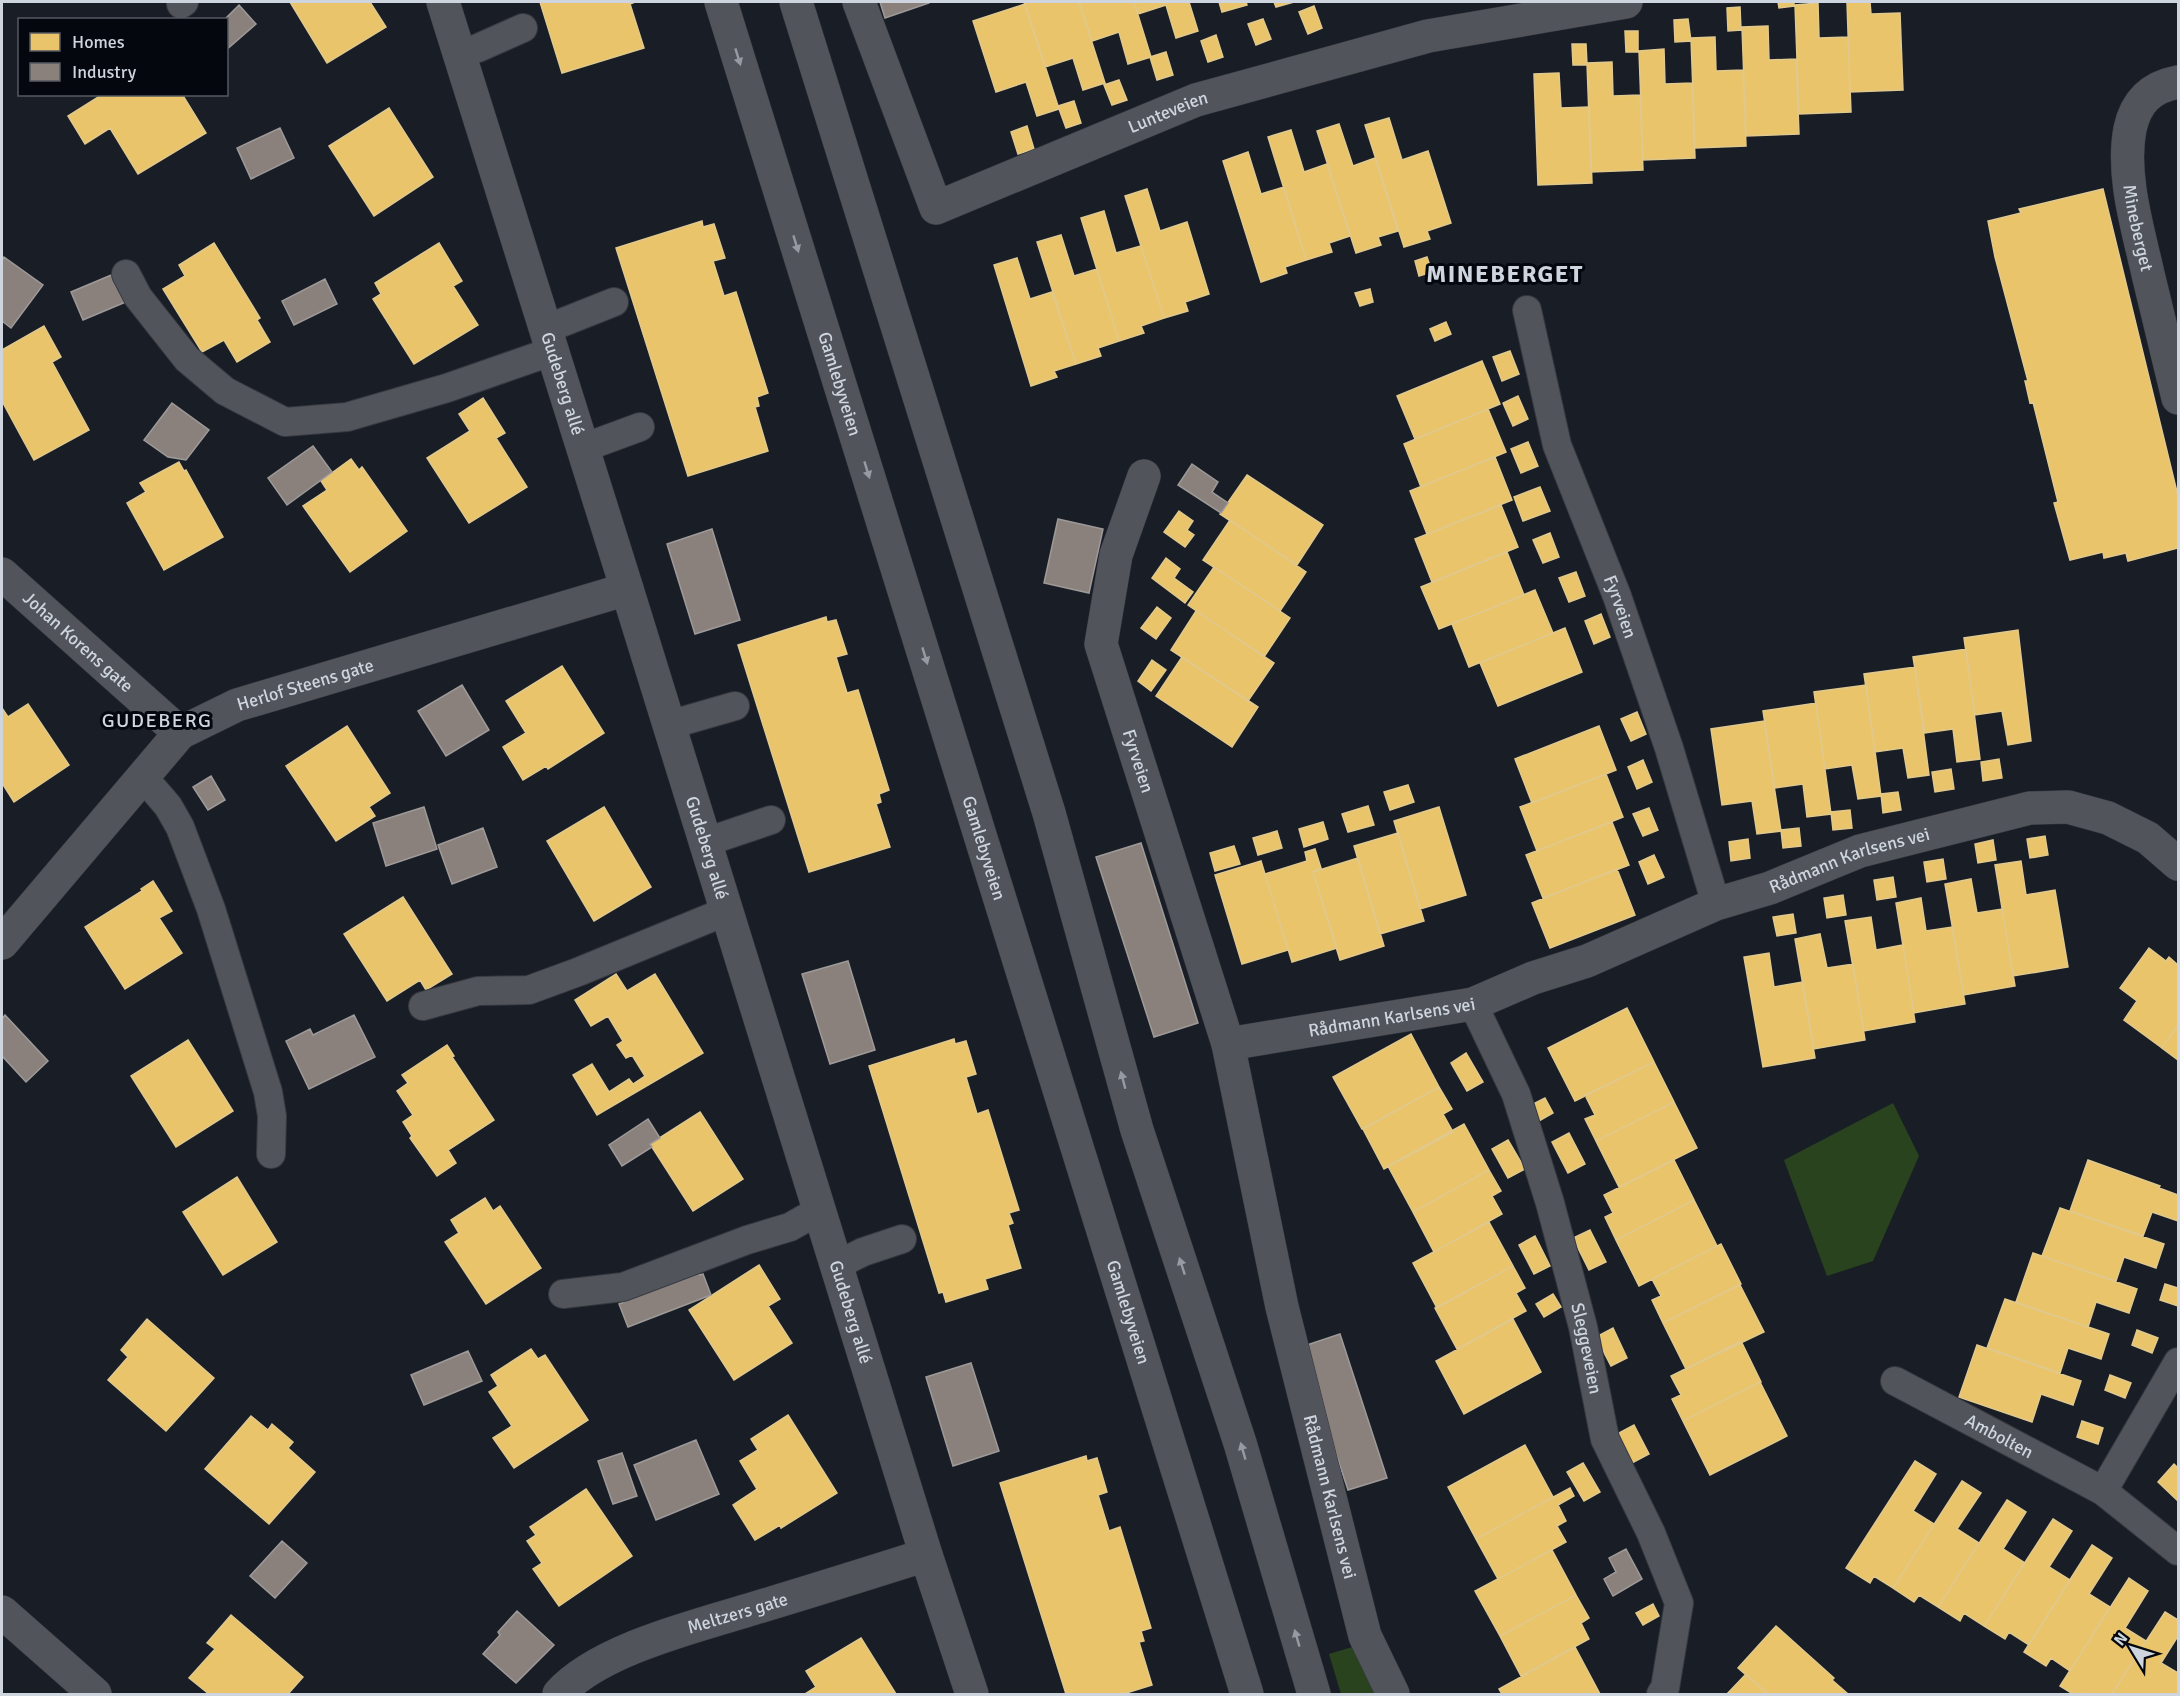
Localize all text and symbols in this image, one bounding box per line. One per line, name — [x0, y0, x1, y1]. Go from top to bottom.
legend — [18, 18, 228, 96]
text: Homes — [72, 31, 125, 53]
one-way arrow — [734, 48, 744, 66]
text: Industry — [72, 61, 137, 83]
street label: Lunteveien — [1125, 86, 1210, 138]
street label: Mineberget — [2118, 183, 2158, 274]
one-way arrow — [792, 235, 801, 253]
district label: MINEBERGET — [1426, 259, 1584, 289]
street label: Gudeberg allé — [536, 329, 589, 438]
street label: Gamlebyveien — [813, 329, 866, 439]
one-way arrow — [863, 461, 872, 479]
street label: Fyrveien — [1599, 572, 1642, 641]
street label: Johan Korens gate — [18, 587, 138, 697]
one-way arrow — [921, 647, 930, 665]
street label: Herlof Steens gate — [234, 654, 376, 715]
district label: GUDEBERG — [102, 708, 212, 733]
street label: Fyrveien — [1118, 727, 1159, 796]
street label: Gudeberg allé — [681, 793, 733, 902]
street label: Gamlebyveien — [958, 793, 1011, 903]
street label: Rådmann Karlsens vei — [1766, 823, 1932, 898]
street label: Rådmann Karlsens vei — [1307, 993, 1477, 1042]
one-way arrow — [1118, 1071, 1128, 1089]
street label: Gamlebyveien — [1102, 1257, 1155, 1367]
one-way arrow — [1177, 1257, 1186, 1275]
street label: Gudeberg allé — [824, 1258, 877, 1366]
street label: Sleggeveien — [1566, 1300, 1607, 1396]
street label: Ambolten — [1961, 1409, 2037, 1463]
street label: Rådmann Karlsens vei — [1299, 1412, 1361, 1581]
one-way arrow — [1238, 1442, 1247, 1460]
street label: Meltzers gate — [684, 1588, 790, 1639]
north arrow — [2102, 1618, 2162, 1678]
one-way arrow — [1292, 1629, 1301, 1647]
text: N — [2110, 1629, 2132, 1650]

